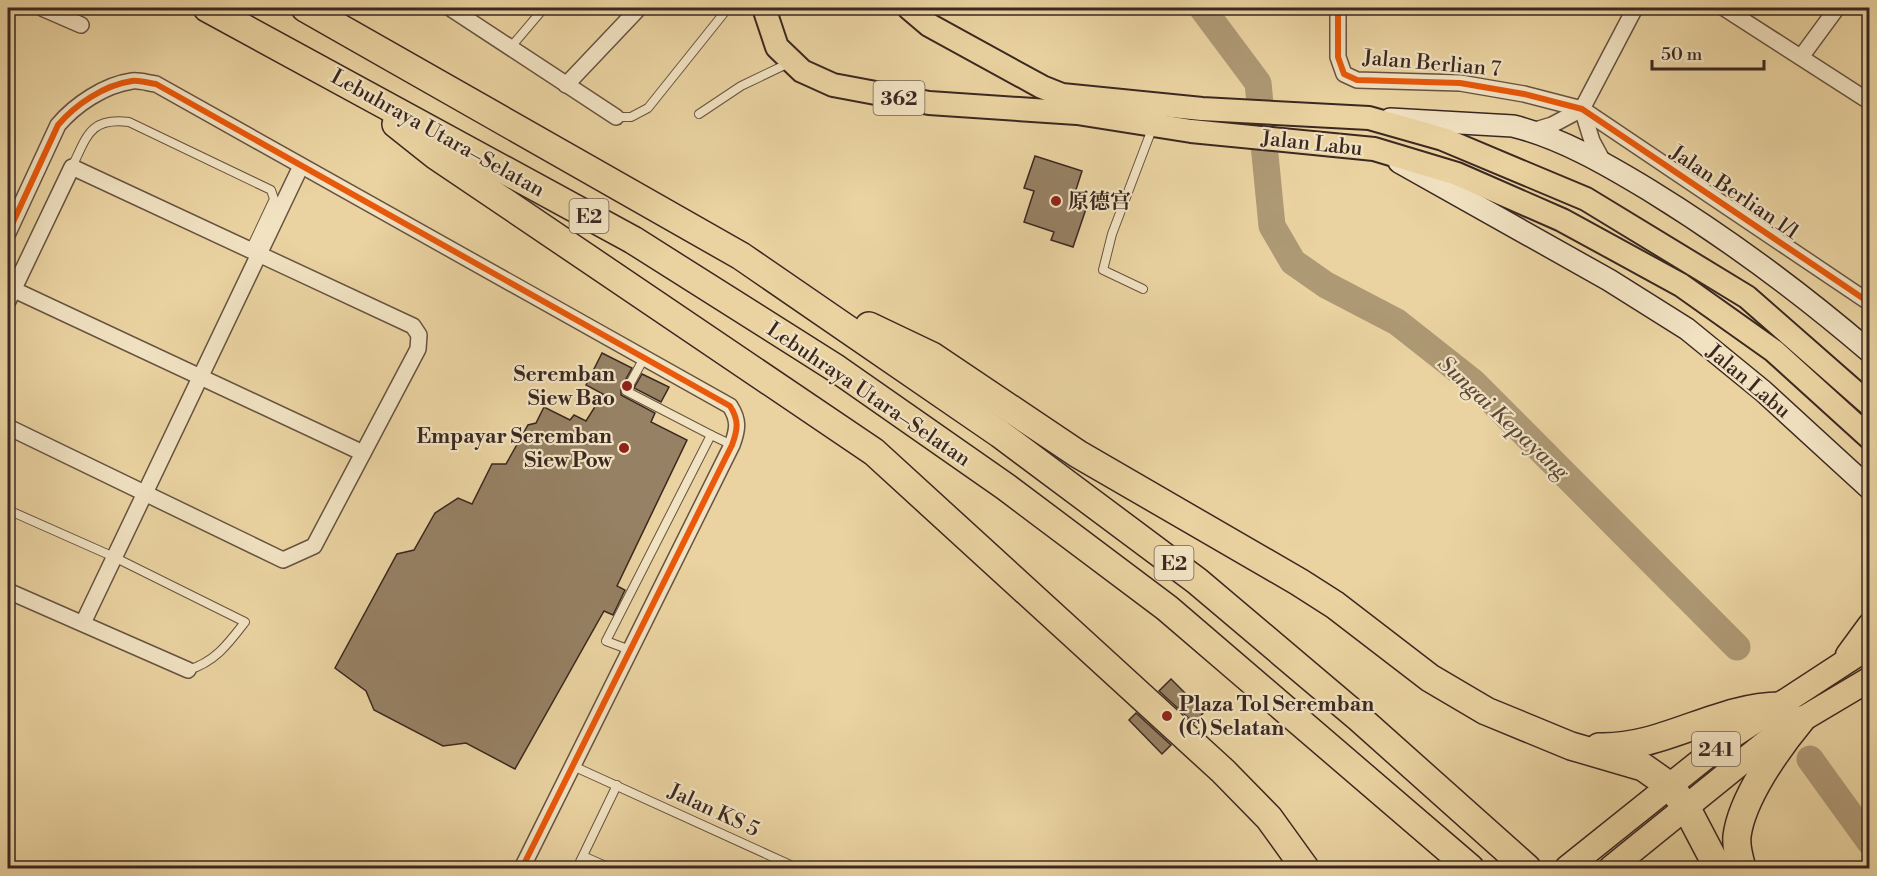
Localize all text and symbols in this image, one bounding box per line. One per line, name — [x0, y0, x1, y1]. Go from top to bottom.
scale bar — [1652, 33, 1764, 71]
text: 50 m — [1661, 43, 1703, 66]
street label: Jalan Berlian 7 — [1361, 45, 1502, 83]
street label: Lebuhraya Utara–Selatan — [326, 64, 549, 204]
road number: 362 — [874, 81, 924, 115]
street label: Jalan Labu — [1259, 126, 1364, 162]
street label: Jalan Berlian 1/1 — [1664, 140, 1804, 246]
place label: 原德宫 — [1068, 189, 1131, 215]
marker: 原德宫 — [1049, 194, 1063, 208]
road number: E2 — [570, 199, 608, 233]
street label: Lebuhraya Utara–Selatan — [762, 317, 976, 473]
street label: Jalan Labu — [1700, 338, 1796, 424]
water label: Sungai Kepayang — [1432, 350, 1575, 487]
place label: Seremban Siew Bao — [513, 362, 615, 412]
marker: Seremban Siew Bao — [620, 379, 634, 393]
place label: Empayar Seremban Siew Pow — [416, 424, 612, 474]
marker: Empayar Seremban Siew Pow — [617, 441, 631, 455]
road number: E2 — [1154, 546, 1194, 580]
place label: Plaza Tol Seremban (C) Selatan — [1179, 692, 1374, 742]
marker: Plaza Tol Seremban (C) Selatan — [1160, 709, 1174, 723]
road number: 241 — [1692, 732, 1740, 766]
street label: Jalan KS 5 — [663, 778, 763, 843]

